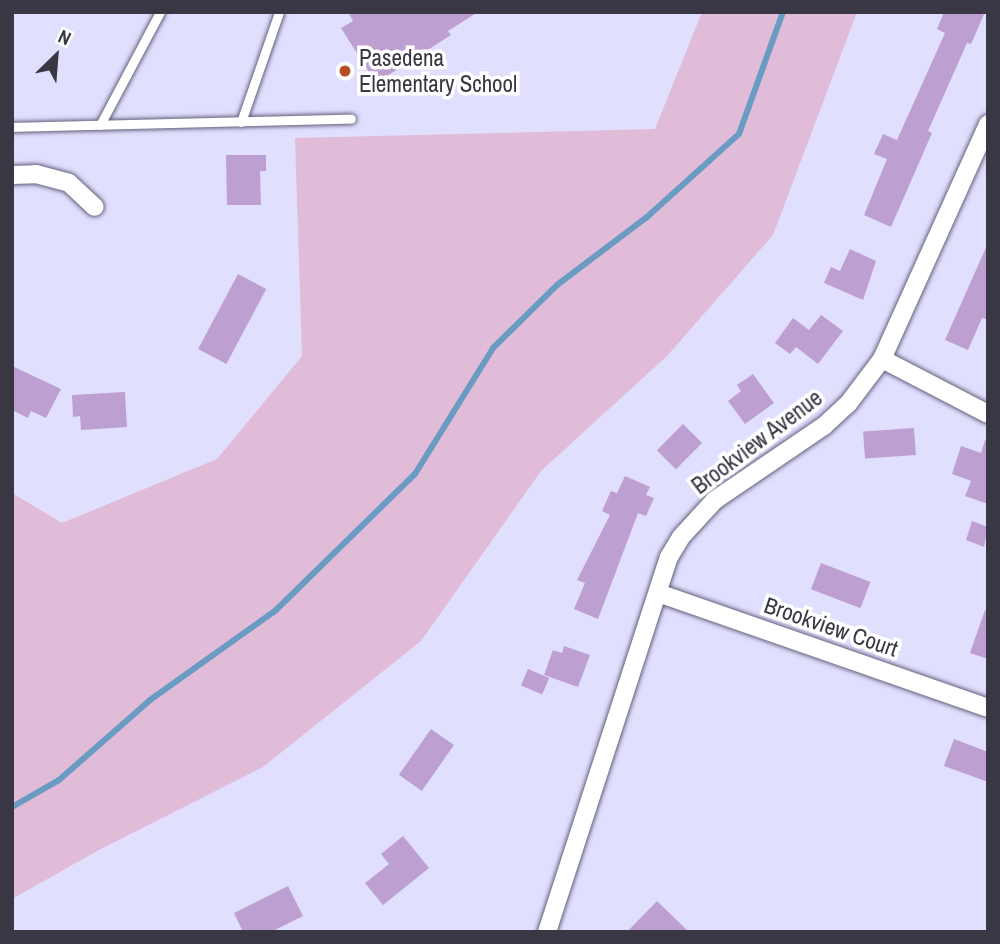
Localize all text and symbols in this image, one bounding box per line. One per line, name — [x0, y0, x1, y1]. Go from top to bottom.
north arrow — [21, 21, 91, 91]
text: N — [54, 23, 75, 51]
place label: Pasedena Elementary School — [359, 44, 517, 98]
marker: Pasedena Elementary School — [337, 63, 353, 79]
street label: Brookview Avenue — [686, 384, 828, 500]
street label: Brookview Court — [761, 591, 901, 663]

